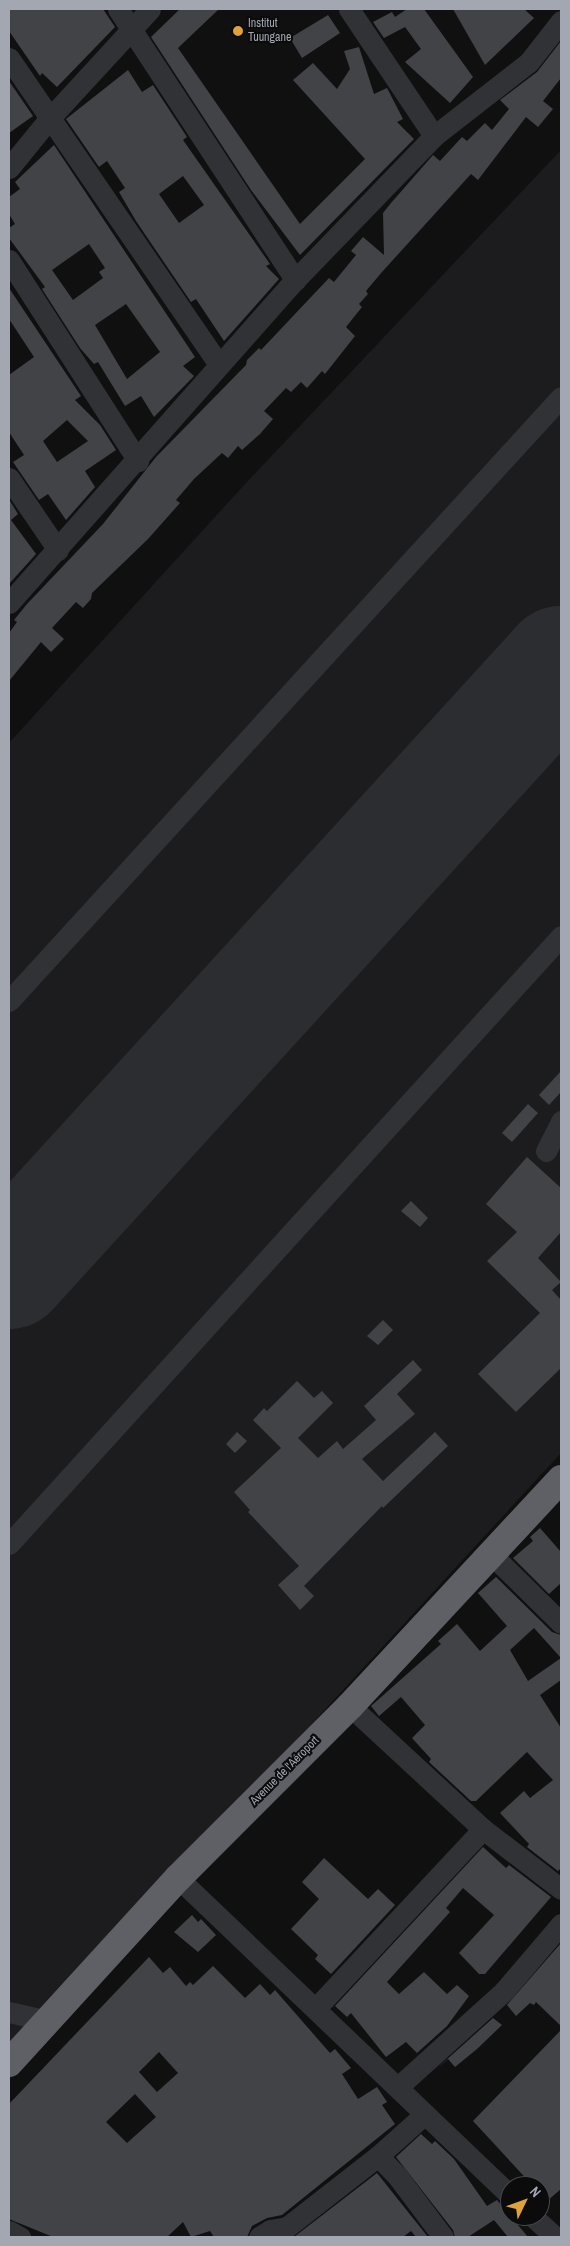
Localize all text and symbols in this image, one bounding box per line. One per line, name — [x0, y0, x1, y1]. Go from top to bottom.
place label: Institut Tuungane — [248, 17, 291, 45]
marker: Institut Tuungane — [232, 25, 244, 37]
street label: Avenue de l'Aéroport — [248, 1734, 322, 1808]
north arrow — [500, 2176, 550, 2226]
text: N — [526, 2183, 545, 2201]

